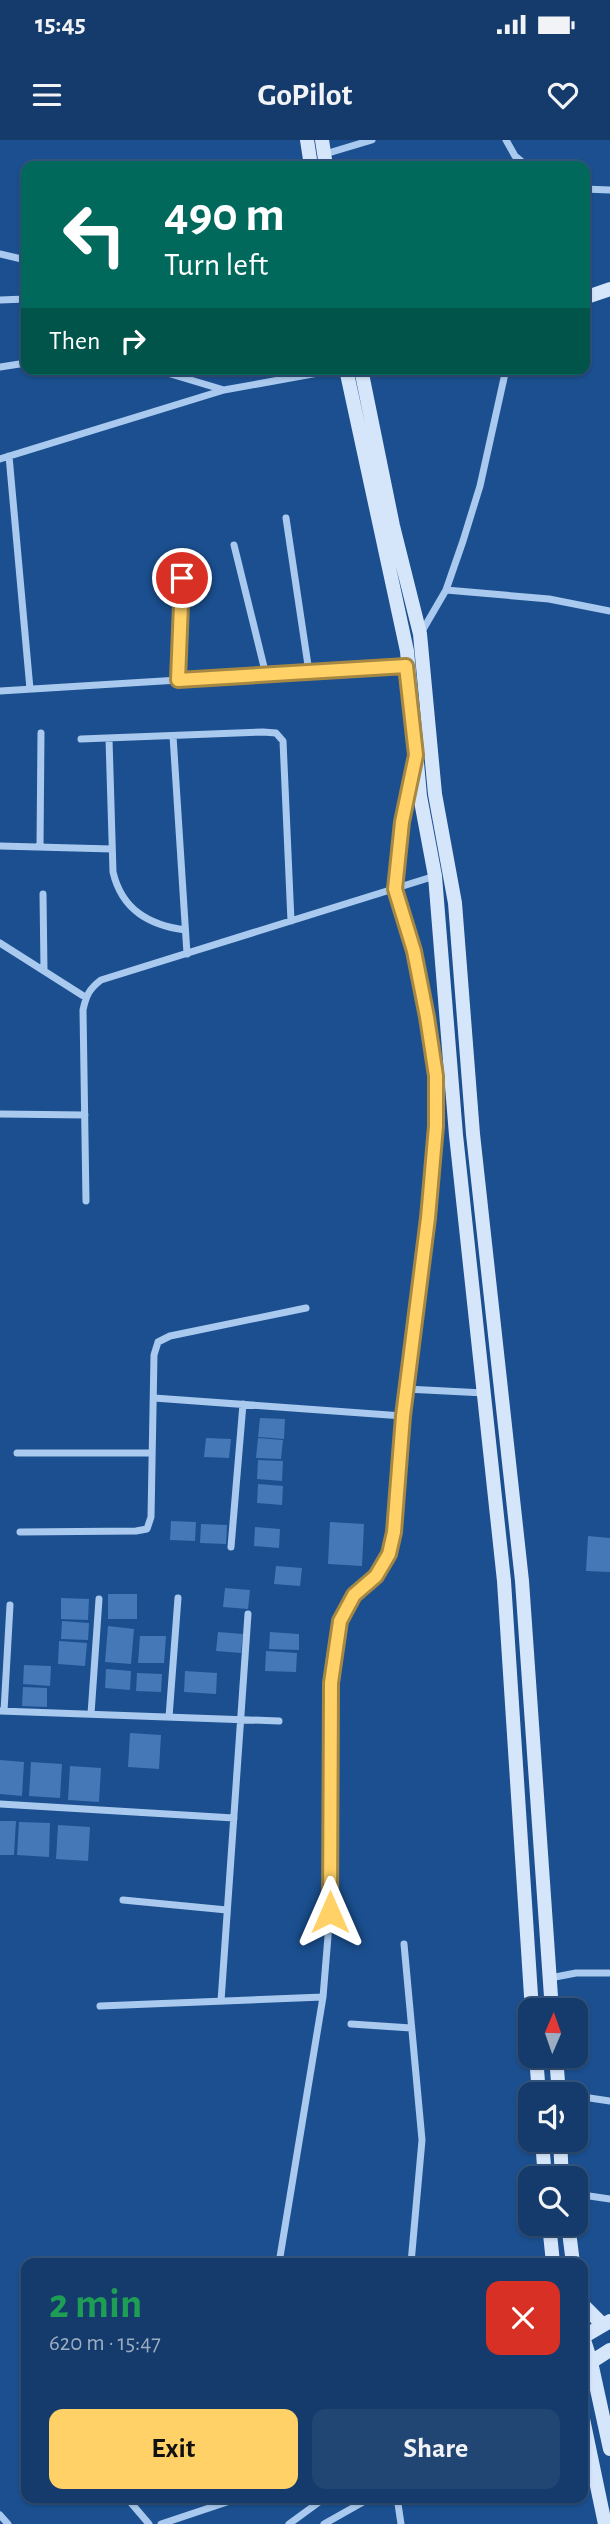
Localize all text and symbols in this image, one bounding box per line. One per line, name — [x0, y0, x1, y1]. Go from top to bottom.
text: 15:45 — [35, 11, 86, 37]
icon: menu — [28, 76, 66, 114]
icon: heart — [544, 76, 582, 114]
text: GoPilot — [258, 79, 352, 111]
icon: left — [49, 189, 140, 280]
text: 490 m — [164, 191, 285, 240]
text: Turn left — [164, 249, 268, 281]
icon: right — [114, 322, 152, 360]
text: Then — [49, 328, 100, 354]
pin — [152, 548, 212, 608]
icon: arrive — [163, 559, 201, 597]
position arrow — [293, 1875, 367, 1949]
north arrow — [518, 1998, 588, 2068]
map controls — [518, 1998, 588, 2236]
button: sound — [518, 2082, 588, 2152]
button: search — [518, 2166, 588, 2236]
button: close — [486, 2281, 560, 2355]
text: 2 min — [49, 2283, 142, 2325]
text: 620 m · 15:47 — [49, 2332, 161, 2355]
button: Exit — [49, 2409, 298, 2489]
button: Share — [312, 2409, 560, 2489]

